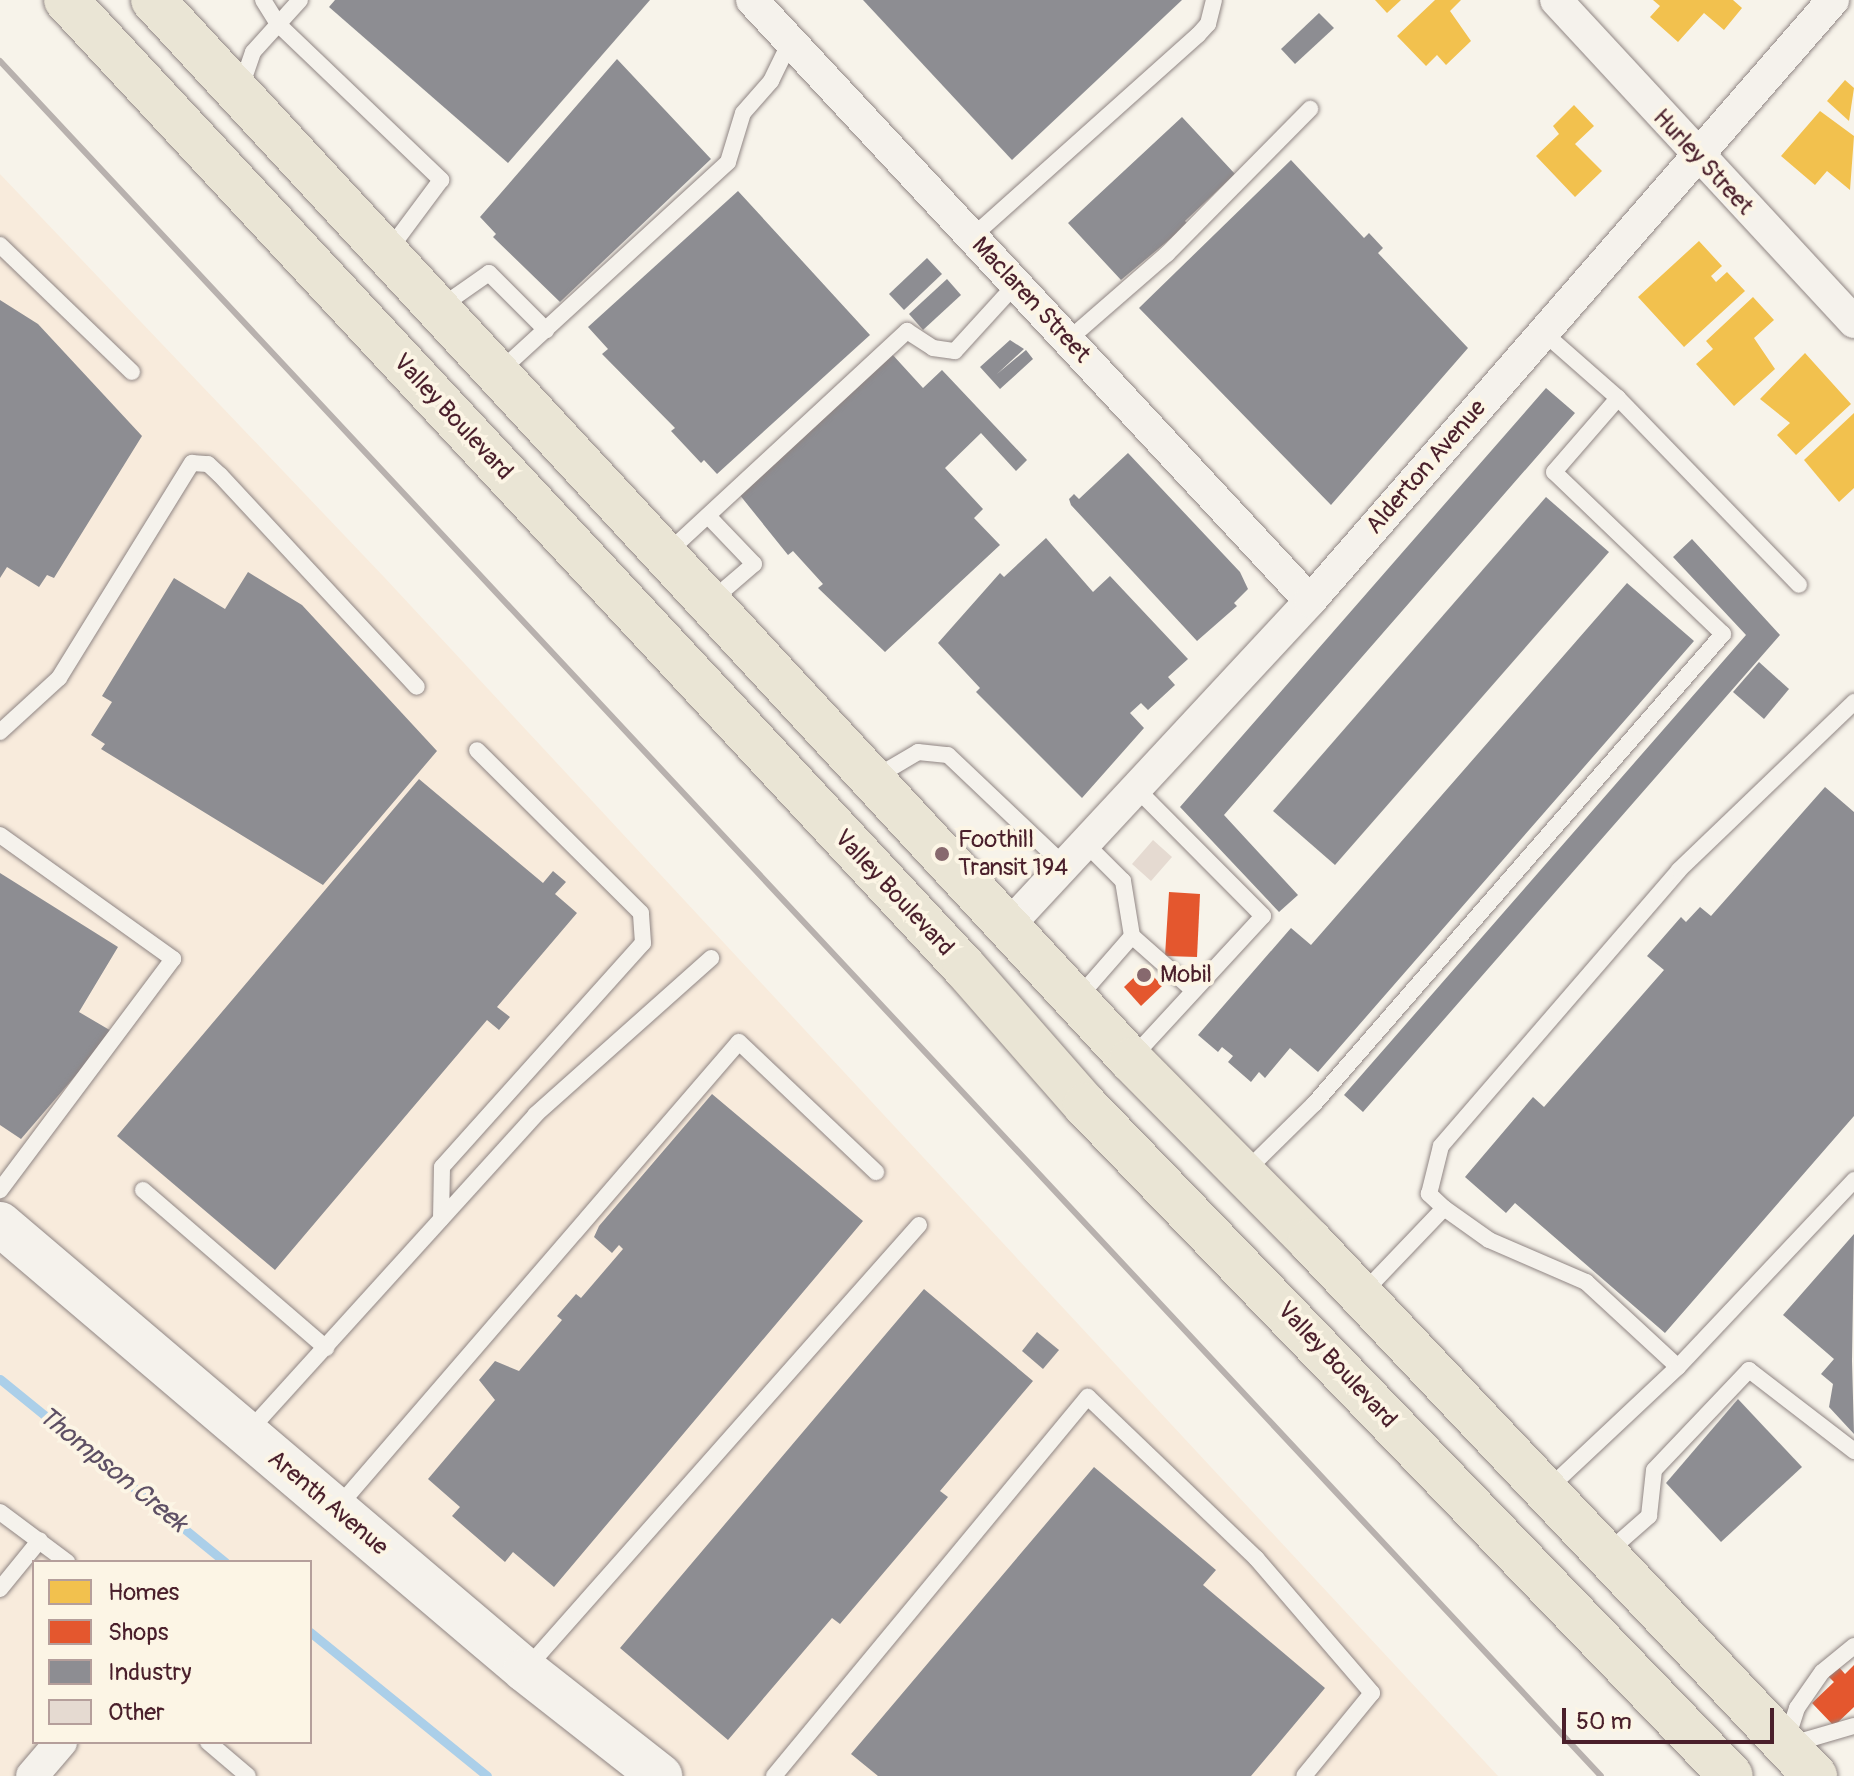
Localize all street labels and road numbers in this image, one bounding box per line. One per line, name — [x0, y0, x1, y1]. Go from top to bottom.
street label: Hurley Street — [1647, 103, 1759, 221]
street label: Maclaren Street — [966, 231, 1096, 369]
street label: Valley Boulevard — [387, 348, 519, 486]
street label: Alderton Avenue — [1360, 394, 1492, 540]
street label: Valley Boulevard — [828, 824, 960, 962]
street label: Valley Boulevard — [1271, 1296, 1403, 1434]
street label: Arenth Avenue — [262, 1444, 394, 1562]

